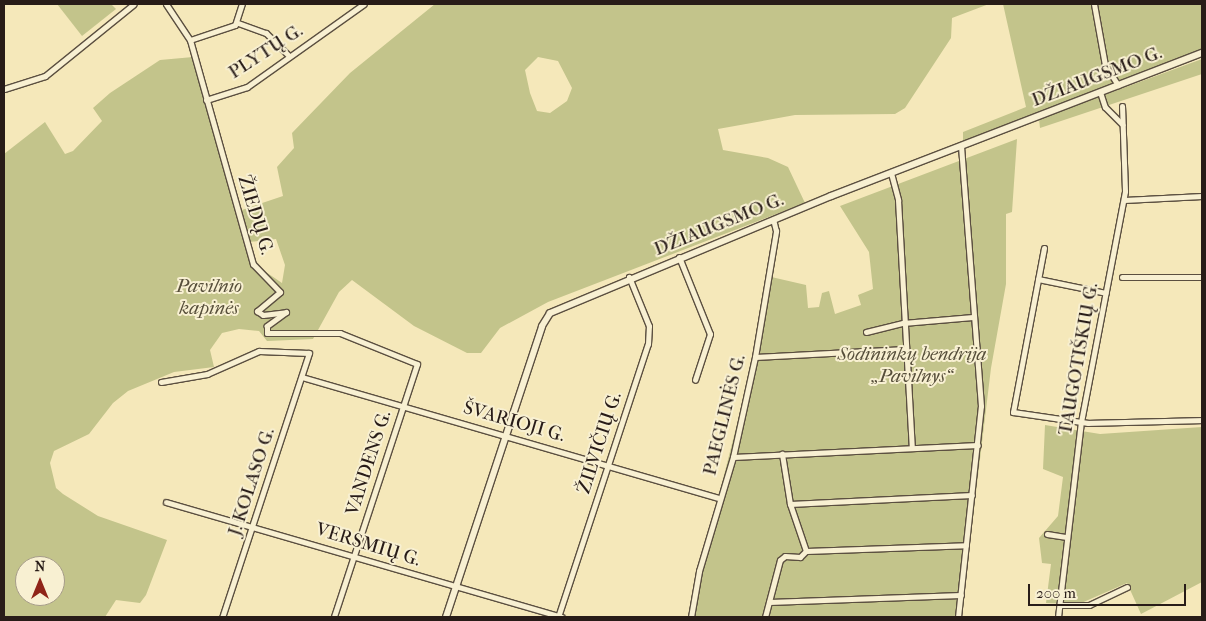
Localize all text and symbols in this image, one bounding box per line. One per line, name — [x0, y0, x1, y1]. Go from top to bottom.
street label: PLYTŲ G. — [225, 20, 307, 84]
street label: DŽIAUGSMO G. — [1029, 42, 1165, 112]
street label: ŽIEDŲ G. — [232, 172, 278, 258]
street label: DŽIAUGSMO G. — [651, 189, 787, 261]
park label: Pavilnio kapinės — [176, 276, 242, 320]
street label: TAUGOTIŠKIŲ G. — [1054, 281, 1104, 437]
park label: Sodininkų bendrija „Pavilnys“ — [838, 344, 986, 388]
street label: PAEGLINĖS G. — [699, 352, 751, 478]
street label: ŽILVIČIŲ G. — [573, 389, 627, 497]
street label: ŠVARIOJI G. — [460, 397, 568, 447]
street label: VANDENS G. — [341, 408, 397, 518]
street label: J. KOLASO G. — [224, 425, 280, 539]
street label: VERSMIŲ G. — [313, 518, 423, 572]
north arrow — [15, 556, 65, 606]
text: N — [35, 558, 45, 575]
scale bar — [1031, 574, 1188, 606]
text: 200 m — [1036, 584, 1076, 602]

